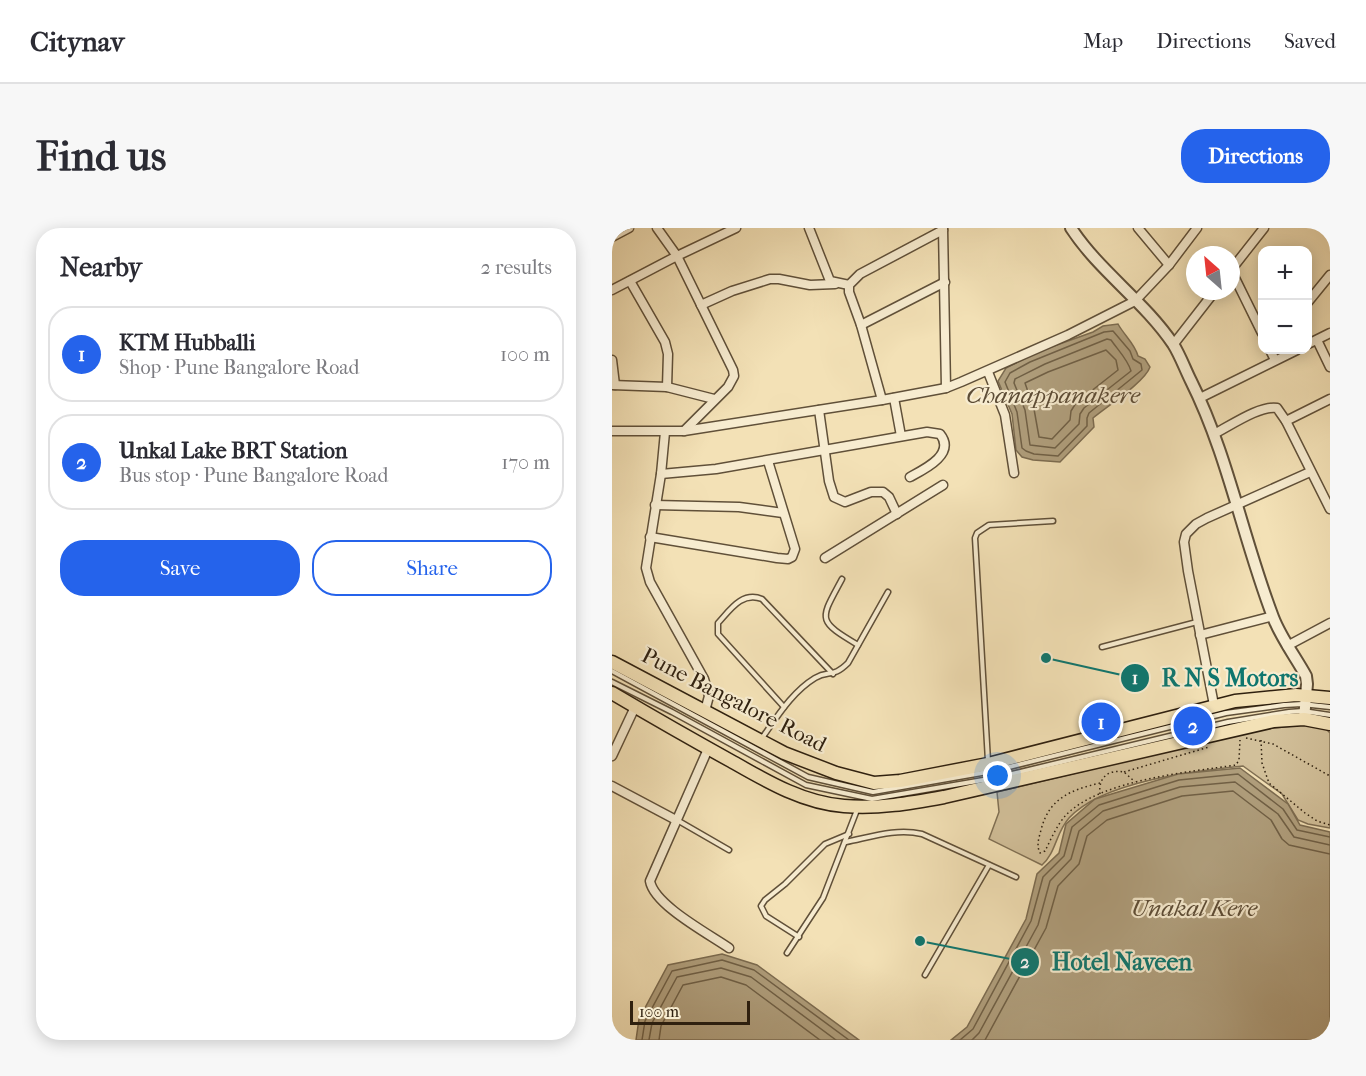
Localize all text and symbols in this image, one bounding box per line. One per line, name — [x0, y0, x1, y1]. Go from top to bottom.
text: Citynav — [30, 25, 124, 58]
text: Map — [1083, 29, 1123, 53]
text: Directions — [1156, 29, 1251, 53]
text: Saved — [1284, 29, 1336, 53]
button: Directions — [1181, 129, 1330, 183]
text: Find us — [36, 132, 166, 181]
north arrow — [1186, 246, 1240, 300]
map controls — [1258, 246, 1312, 354]
button: + — [1258, 246, 1312, 300]
text: Nearby — [60, 252, 142, 283]
text: 2 results — [481, 256, 552, 279]
button: − — [1258, 300, 1312, 354]
text: KTM Hubballi — [119, 330, 255, 356]
text: 1 — [78, 343, 85, 366]
text: 100 m — [500, 343, 550, 366]
text: Shop · Pune Bangalore Road — [119, 356, 359, 379]
water label: Chanappanakere — [966, 381, 1141, 409]
text: Unkal Lake BRT Station — [119, 438, 348, 464]
text: 2 — [76, 451, 87, 474]
text: 170 m — [501, 451, 550, 474]
text: Bus stop · Pune Bangalore Road — [119, 464, 388, 487]
button: Save — [60, 540, 300, 596]
button: Share — [312, 540, 552, 596]
street label: Pune Bangalore Road — [637, 642, 832, 758]
callout: R N S Motors — [1120, 657, 1311, 699]
text: R N S Motors — [1162, 664, 1299, 692]
text: 1 — [1132, 668, 1138, 689]
pin: 1 — [1082, 700, 1120, 744]
pin: 2 — [1174, 704, 1212, 748]
your location — [983, 761, 1012, 790]
water label: Unakal Kere — [1131, 894, 1259, 922]
callout: Hotel Naveen — [1010, 941, 1205, 983]
text: Hotel Naveen — [1052, 948, 1193, 976]
text: 2 — [1020, 952, 1030, 973]
scale bar — [630, 998, 750, 1026]
text: 100 m — [639, 1002, 679, 1021]

